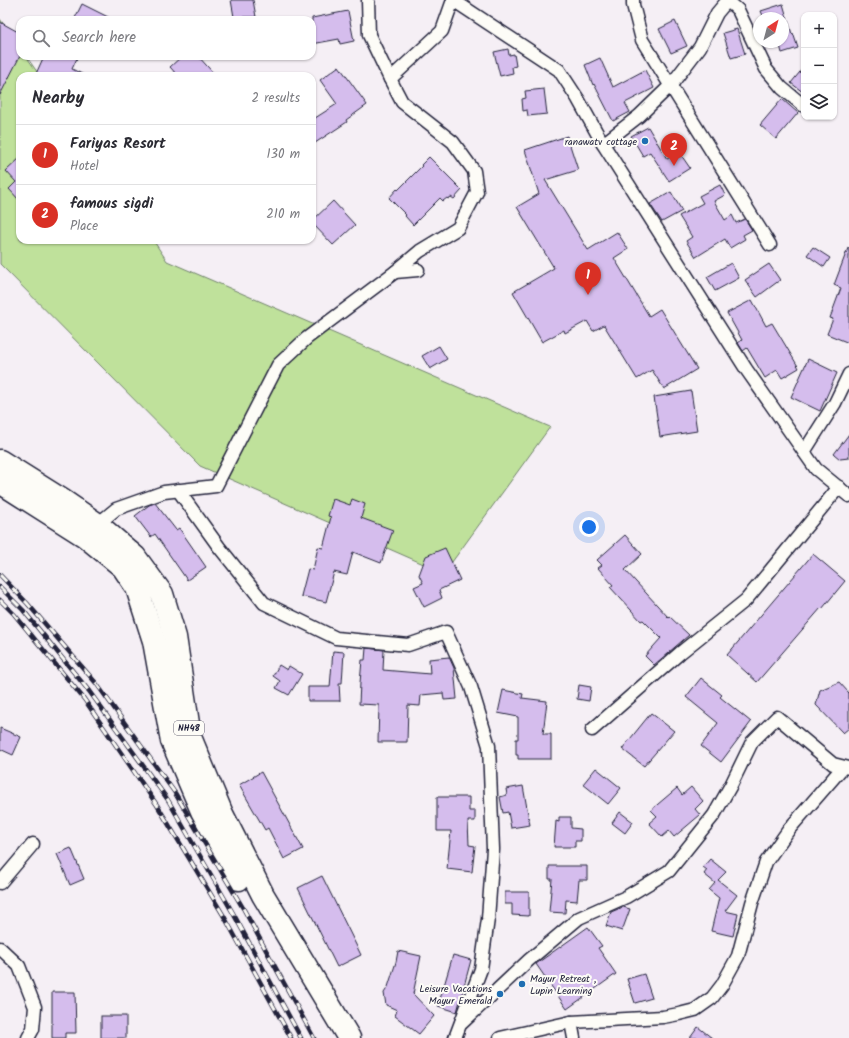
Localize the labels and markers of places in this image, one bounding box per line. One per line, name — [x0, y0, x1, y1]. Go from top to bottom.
pin: 2 — [661, 133, 687, 166]
place label: ranawatv cottage — [565, 134, 637, 150]
marker: ranawatv cottage — [640, 136, 650, 146]
pin: 1 — [575, 262, 601, 295]
place label: Mayur Retreat , Lupin Learning — [530, 971, 596, 999]
marker: Mayur Retreat , Lupin Learning — [517, 979, 527, 989]
place label: Leisure Vacations Mayur Emerald — [419, 981, 493, 1009]
marker: Leisure Vacations Mayur Emerald — [495, 989, 505, 999]

